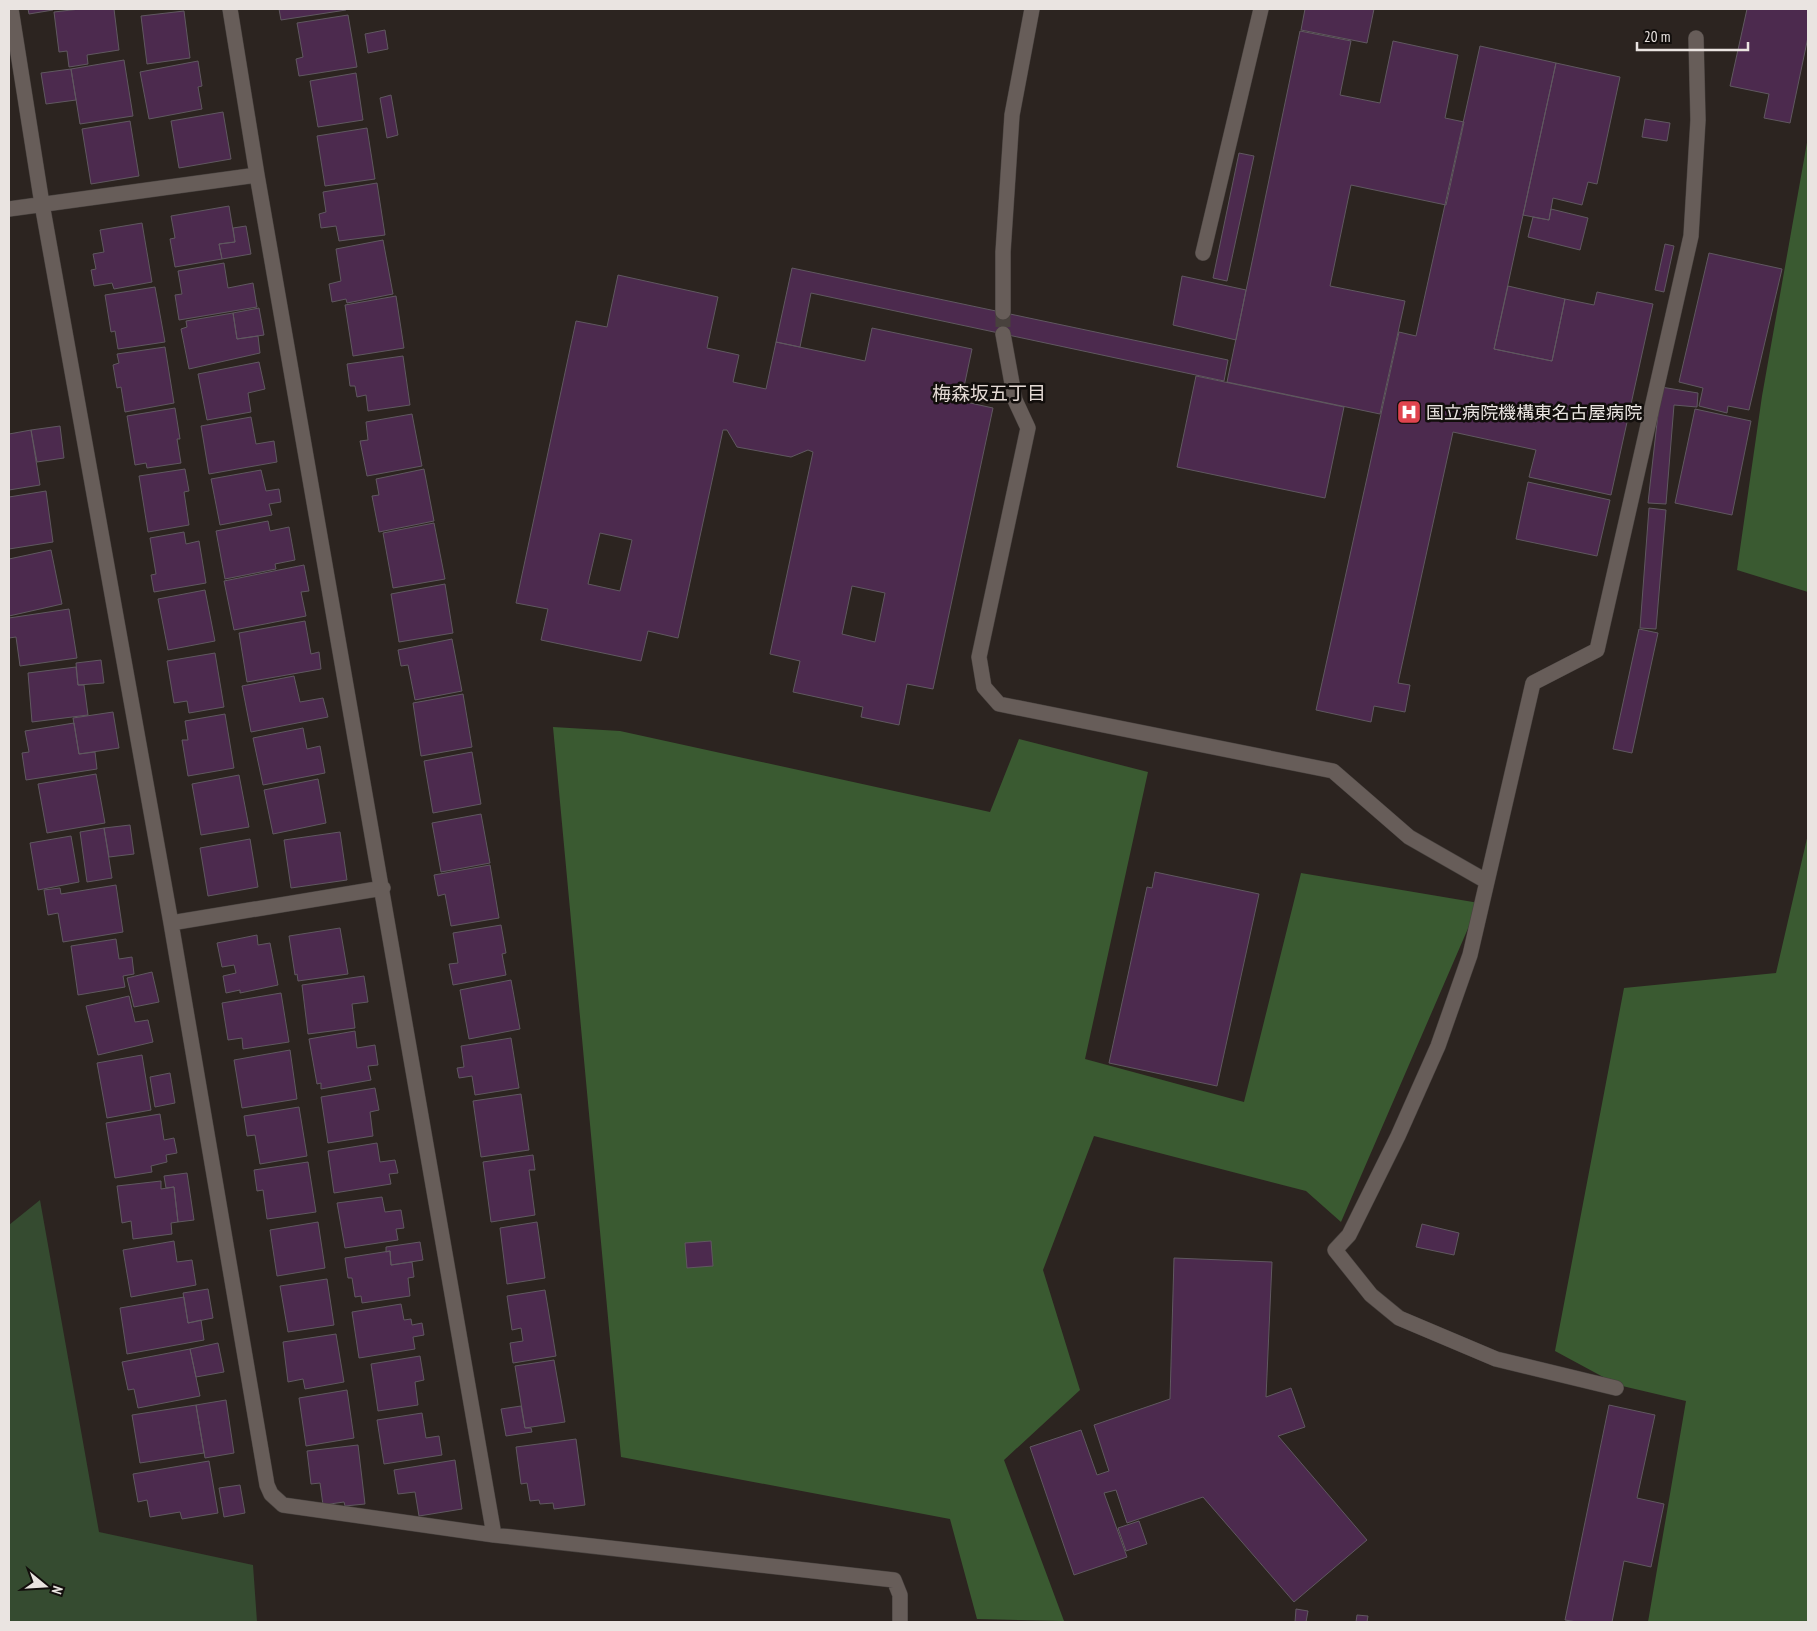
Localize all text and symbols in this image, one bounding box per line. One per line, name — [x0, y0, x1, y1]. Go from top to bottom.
scale bar — [1637, 20, 1748, 52]
text: 20 m — [1644, 27, 1670, 46]
district label: 梅森坂五丁目 — [932, 381, 1046, 405]
hospital icon: 国立病院機構東名古屋病院 — [1396, 399, 1422, 425]
place label: 国立病院機構東名古屋病院 — [1426, 401, 1642, 424]
north arrow — [20, 1561, 70, 1611]
text: N — [48, 1584, 67, 1596]

